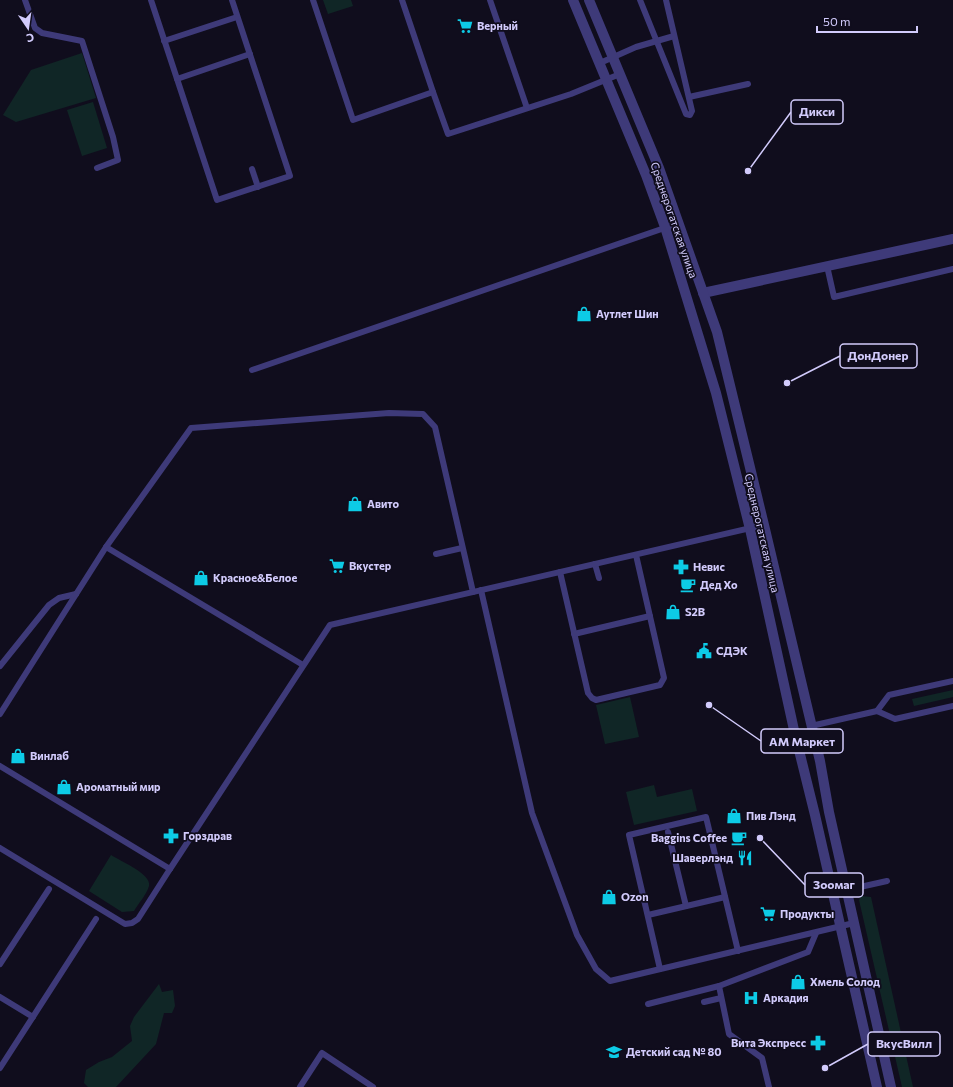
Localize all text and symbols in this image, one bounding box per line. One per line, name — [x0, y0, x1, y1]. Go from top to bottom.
north arrow — [8, 8, 48, 48]
scale bar — [817, 8, 917, 34]
text: 50 m — [823, 14, 851, 28]
supermarket icon: Верный — [456, 17, 474, 35]
place label: Верный — [477, 19, 518, 32]
text: С — [25, 31, 35, 46]
callout: Дикси — [791, 100, 843, 124]
text: Дикси — [799, 104, 835, 118]
street label: Среднерогатская улица — [648, 160, 700, 280]
shop icon: Аутлет Шин — [575, 305, 593, 323]
place label: Аутлет Шин — [596, 307, 659, 320]
callout: ДонДонер — [840, 344, 917, 368]
text: ДонДонер — [848, 348, 908, 362]
street label: Среднерогатская улица — [742, 472, 783, 594]
shop icon: Авито — [346, 495, 364, 513]
place label: Авито — [367, 497, 400, 510]
supermarket icon: Вкустер — [328, 557, 346, 575]
pharmacy icon: Невис — [672, 558, 690, 576]
place label: Вкустер — [349, 559, 392, 572]
place label: Невис — [693, 560, 725, 573]
shop icon: Красное&Белое — [192, 569, 210, 587]
place label: Красное&Белое — [213, 571, 297, 584]
cafe icon: Дед Хо — [679, 576, 697, 594]
place label: Дед Хо — [700, 578, 738, 591]
shop icon: S2B — [664, 603, 682, 621]
place label: S2B — [685, 605, 705, 618]
public building icon: СДЭК — [695, 642, 713, 660]
place label: СДЭК — [716, 644, 748, 657]
callout: АМ Маркет — [761, 729, 843, 753]
text: АМ Маркет — [769, 734, 835, 748]
shop icon: Винлаб — [9, 747, 27, 765]
place label: Винлаб — [30, 749, 69, 762]
shop icon: Ароматный мир — [55, 778, 73, 796]
place label: Ароматный мир — [76, 780, 161, 793]
shop icon: Пив Лэнд — [725, 807, 743, 825]
place label: Пив Лэнд — [746, 809, 796, 822]
pharmacy icon: Горздрав — [162, 827, 180, 845]
place label: Горздрав — [183, 829, 232, 842]
cafe icon: Baggins Coffee — [730, 829, 748, 847]
place label: Baggins Coffee — [651, 831, 727, 844]
restaurant icon: Шаверлэнд — [736, 849, 754, 867]
place label: Шаверлэнд — [672, 851, 733, 864]
callout: Зоомаг — [805, 873, 863, 897]
text: Зоомаг — [813, 877, 856, 891]
shop icon: Ozon — [600, 888, 618, 906]
place label: Ozon — [621, 890, 649, 903]
supermarket icon: Продукты — [759, 905, 777, 923]
place label: Продукты — [780, 907, 834, 920]
shop icon: Хмель Солод — [789, 973, 807, 991]
place label: Хмель Солод — [810, 975, 880, 988]
hospital icon: Аркадия — [742, 989, 760, 1007]
place label: Аркадия — [763, 991, 809, 1004]
callout: ВкусВилл — [868, 1032, 940, 1056]
pharmacy icon: Вита Экспресс — [809, 1034, 827, 1052]
place label: Вита Экспресс — [731, 1036, 806, 1049]
text: ВкусВилл — [876, 1036, 932, 1050]
school or university icon: Детский сад № 80 — [605, 1043, 623, 1061]
place label: Детский сад № 80 — [626, 1045, 722, 1058]

